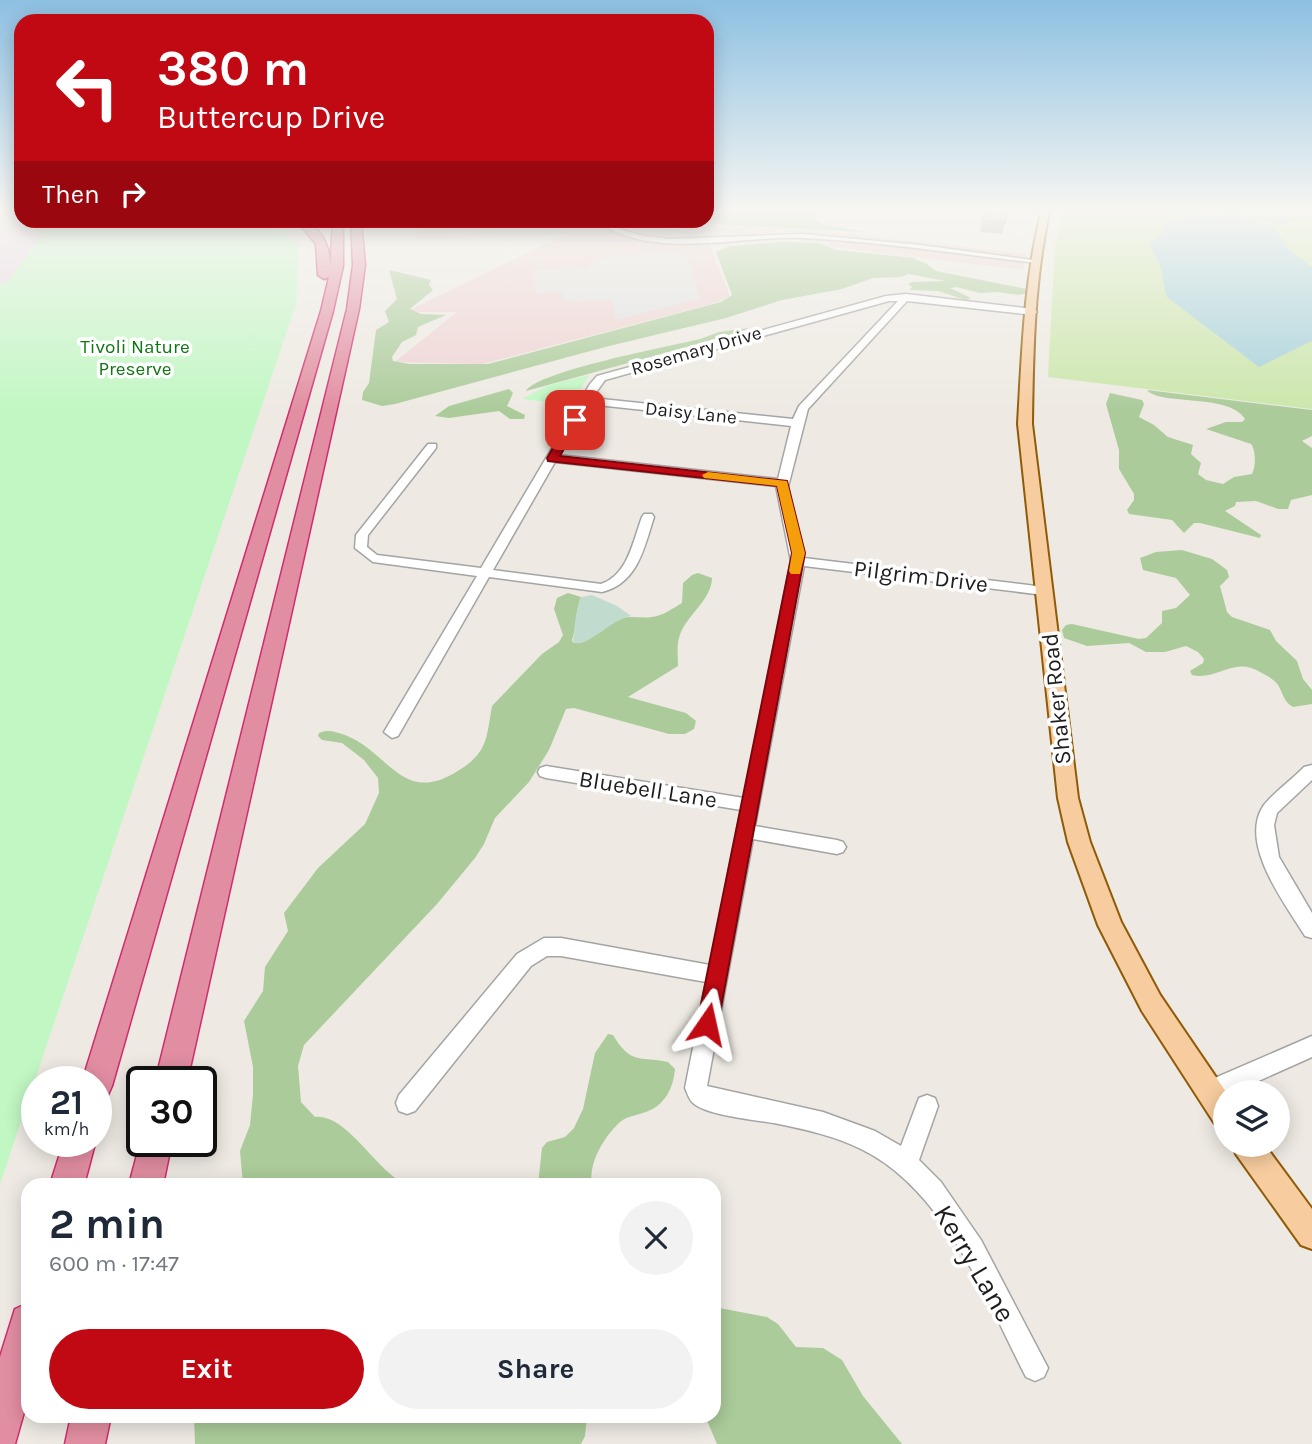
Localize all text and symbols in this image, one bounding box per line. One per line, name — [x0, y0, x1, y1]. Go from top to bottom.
text: 380 m — [157, 40, 309, 97]
icon: left — [42, 42, 133, 133]
text: Buttercup Drive — [157, 99, 385, 136]
icon: right — [114, 175, 152, 213]
text: Then — [42, 179, 100, 210]
street label: Rosemary Drive — [629, 322, 764, 380]
park label: Tivoli Nature Preserve — [80, 336, 190, 380]
pin — [545, 390, 605, 450]
street label: Daisy Lane — [644, 397, 738, 429]
icon: arrive — [556, 401, 594, 439]
street label: Pilgrim Drive — [852, 555, 990, 598]
street label: Shaker Road — [1036, 632, 1077, 766]
street label: Bluebell Lane — [577, 765, 719, 814]
position arrow — [670, 987, 744, 1061]
speed limit sign: 30 — [126, 1066, 217, 1157]
map controls — [1213, 1080, 1290, 1157]
button: layers — [1213, 1080, 1290, 1157]
text: 21 — [50, 1082, 83, 1123]
text: km/h — [44, 1118, 89, 1140]
text: 2 min — [49, 1199, 165, 1249]
street label: Kerry Lane — [927, 1199, 1022, 1328]
button: close — [619, 1201, 693, 1275]
text: 600 m · 17:47 — [49, 1250, 179, 1277]
button: Exit — [49, 1329, 364, 1409]
button: Share — [378, 1329, 693, 1409]

